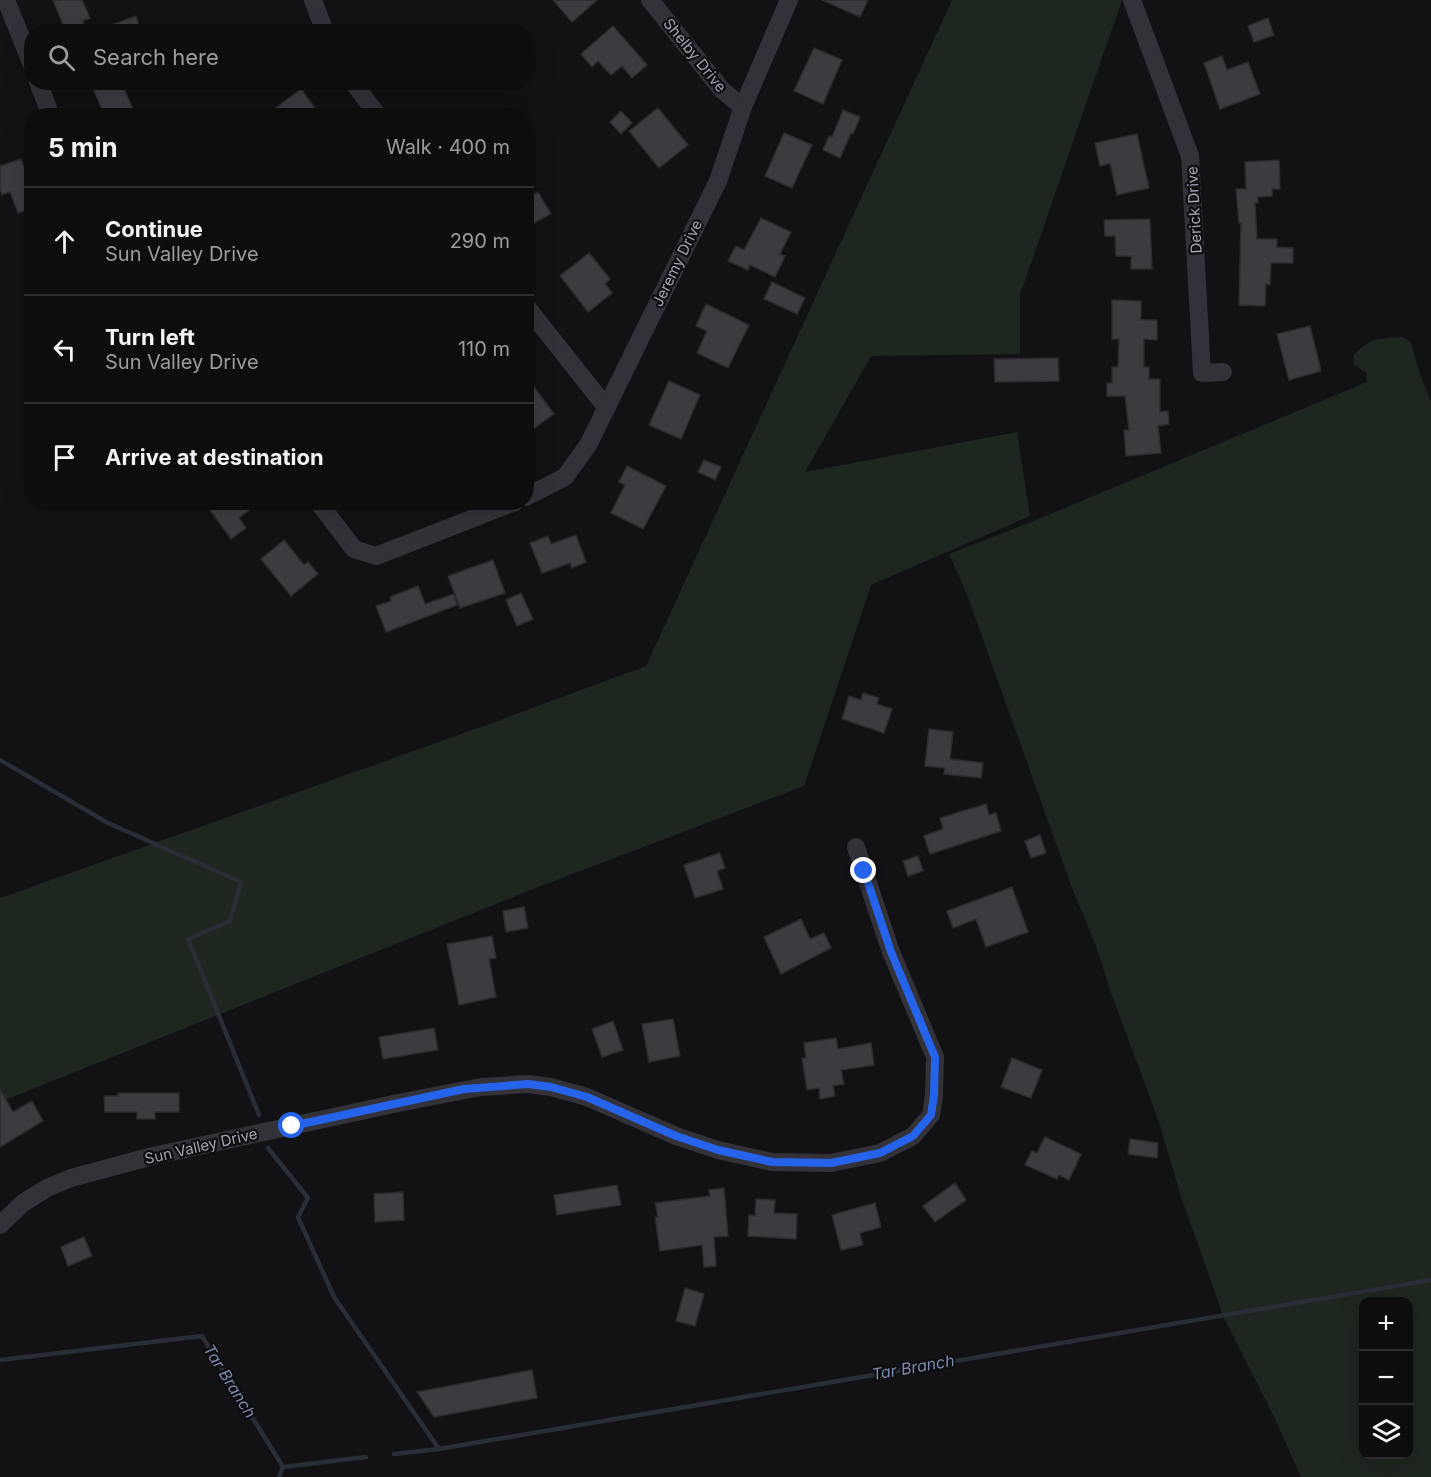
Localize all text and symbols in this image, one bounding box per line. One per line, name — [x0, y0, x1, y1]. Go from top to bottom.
street label: Shelby Drive — [659, 14, 731, 96]
search box — [24, 24, 534, 90]
icon: search — [45, 41, 78, 74]
text: Search here — [93, 44, 219, 70]
text: 5 min — [48, 132, 118, 163]
text: Walk · 400 m — [386, 135, 510, 159]
street label: Derick Drive — [1182, 166, 1206, 254]
text: Continue — [105, 216, 203, 242]
street label: Jeremy Drive — [648, 216, 706, 310]
icon: ahead — [48, 225, 81, 258]
text: 290 m — [450, 229, 510, 253]
text: Sun Valley Drive — [105, 242, 259, 266]
text: Turn left — [105, 324, 195, 350]
icon: left — [48, 333, 81, 366]
text: 110 m — [458, 337, 510, 361]
text: Sun Valley Drive — [105, 350, 259, 374]
icon: arrive — [48, 441, 81, 474]
text: Arrive at destination — [105, 444, 324, 470]
route end — [850, 857, 876, 883]
route start — [278, 1112, 304, 1138]
street label: Sun Valley Drive — [143, 1124, 259, 1168]
map controls — [1359, 1297, 1413, 1459]
button: + — [1359, 1297, 1413, 1351]
water label: Tar Branch — [199, 1340, 261, 1422]
water label: Tar Branch — [870, 1350, 956, 1384]
button: − — [1359, 1351, 1413, 1405]
button: layers — [1359, 1405, 1413, 1459]

